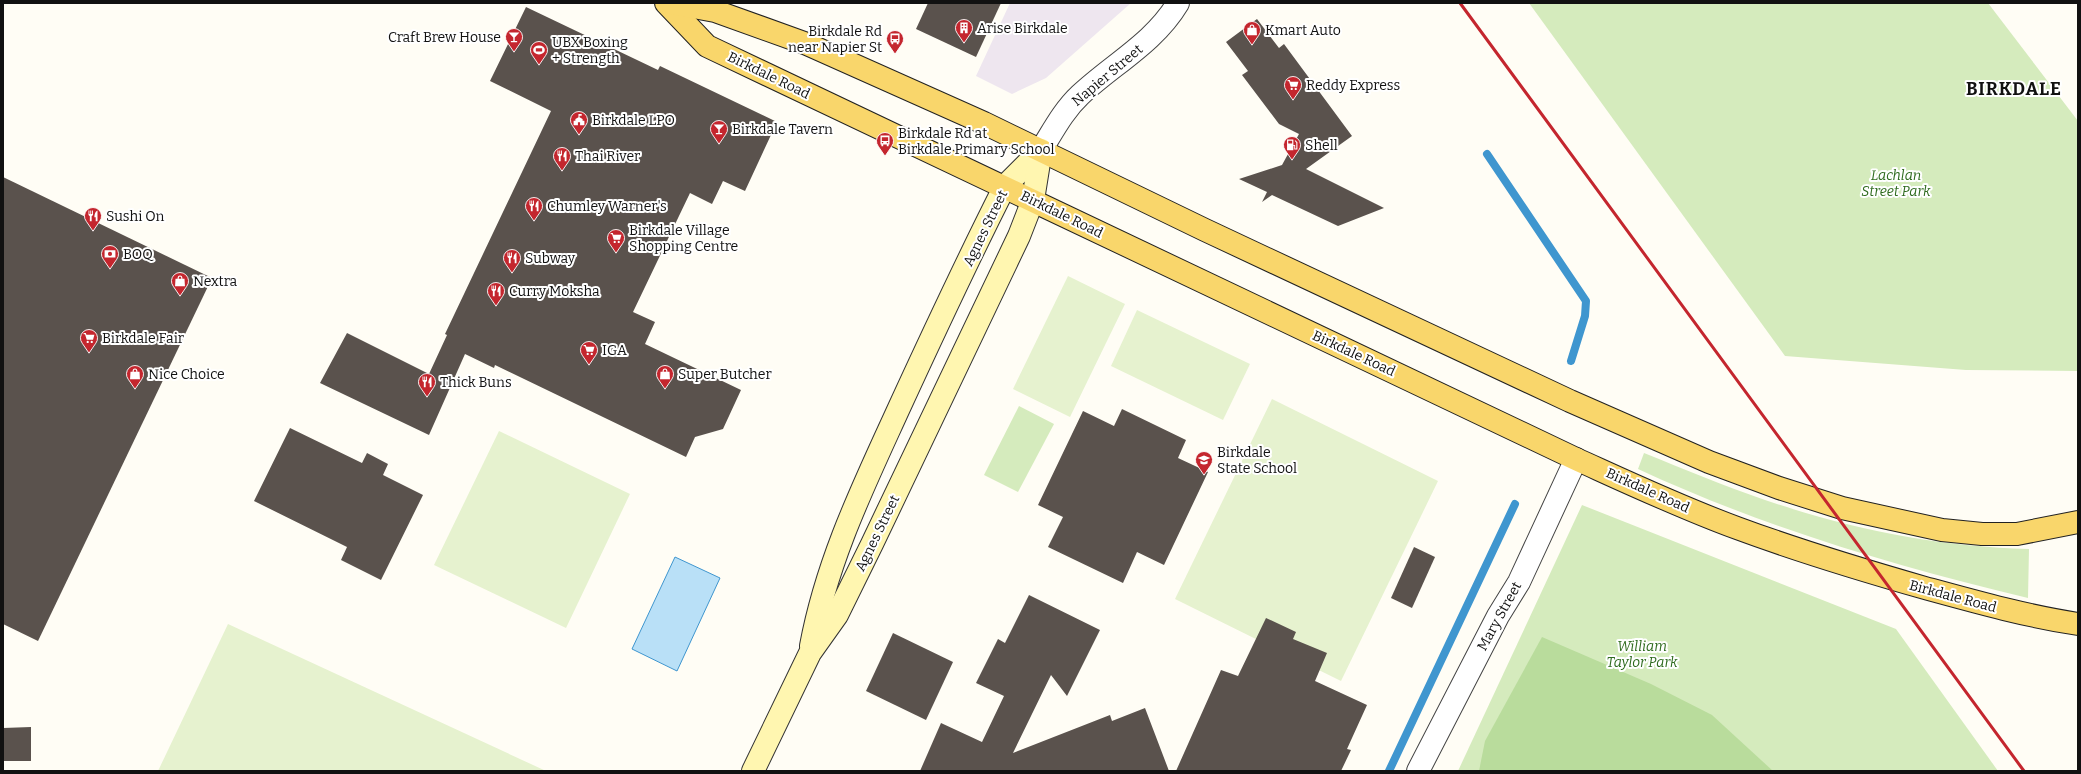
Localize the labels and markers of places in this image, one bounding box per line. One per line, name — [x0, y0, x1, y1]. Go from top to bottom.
building icon: Arise Birkdale — [954, 18, 974, 43]
place label: Arise Birkdale — [977, 20, 1068, 37]
shop icon: Kmart Auto — [1242, 20, 1262, 45]
place label: Kmart Auto — [1265, 22, 1341, 39]
place label: Birkdale Rd near Napier St — [788, 23, 882, 56]
bar icon: Craft Brew House — [504, 27, 524, 52]
place label: Craft Brew House — [388, 29, 501, 46]
bus stop icon: Birkdale Rd near Napier St — [885, 29, 905, 54]
place label: UBX Boxing + Strength — [552, 34, 628, 67]
sports icon: UBX Boxing + Strength — [529, 40, 549, 65]
supermarket icon: Reddy Express — [1283, 75, 1303, 100]
place label: Reddy Express — [1306, 77, 1400, 94]
public building icon: Birkdale LPO — [569, 110, 589, 135]
place label: Birkdale LPO — [592, 112, 675, 129]
bar icon: Birkdale Tavern — [709, 119, 729, 144]
place label: Birkdale Tavern — [732, 121, 833, 138]
place label: Birkdale Rd at Birkdale Primary School — [898, 125, 1055, 158]
bus stop icon: Birkdale Rd at Birkdale Primary School — [875, 131, 895, 156]
fuel station icon: Shell — [1282, 135, 1302, 160]
place label: Shell — [1305, 137, 1338, 154]
restaurant icon: Thai River — [552, 146, 572, 171]
place label: Thai River — [575, 148, 640, 165]
restaurant icon: Chumley Warner's — [524, 196, 544, 221]
place label: Chumley Warner's — [547, 198, 667, 215]
restaurant icon: Sushi On — [83, 206, 103, 231]
place label: Sushi On — [106, 208, 164, 225]
place label: Birkdale Village Shopping Centre — [629, 222, 738, 255]
supermarket icon: Birkdale Village Shopping Centre — [606, 228, 626, 253]
bank icon: BOQ — [100, 244, 120, 269]
place label: BOQ — [123, 246, 154, 263]
restaurant icon: Subway — [502, 248, 522, 273]
place label: Subway — [525, 250, 576, 267]
shop icon: Nextra — [170, 271, 190, 296]
place label: Nextra — [193, 273, 237, 290]
restaurant icon: Curry Moksha — [486, 281, 506, 306]
place label: Curry Moksha — [509, 283, 600, 300]
supermarket icon: Birkdale Fair — [79, 328, 99, 353]
place label: Birkdale Fair — [102, 330, 184, 347]
supermarket icon: IGA — [579, 340, 599, 365]
place label: IGA — [602, 342, 627, 359]
shop icon: Nice Choice — [125, 364, 145, 389]
shop icon: Super Butcher — [655, 364, 675, 389]
place label: Nice Choice — [148, 366, 225, 383]
place label: Super Butcher — [678, 366, 772, 383]
restaurant icon: Thick Buns — [417, 372, 437, 397]
place label: Thick Buns — [440, 374, 512, 391]
place label: Birkdale State School — [1217, 444, 1297, 477]
school or university icon: Birkdale State School — [1194, 450, 1214, 475]

